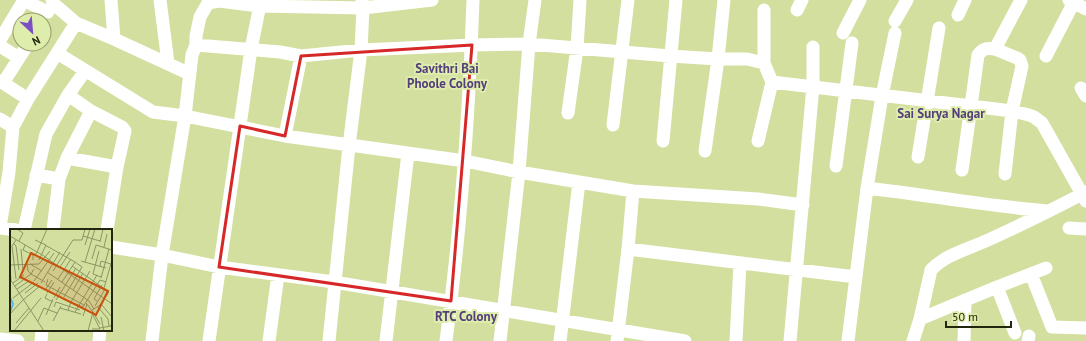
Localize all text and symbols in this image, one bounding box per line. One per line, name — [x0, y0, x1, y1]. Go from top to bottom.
north arrow — [12, 12, 52, 52]
text: N — [30, 33, 43, 49]
district label: Savithri Bai Phoole Colony — [407, 60, 488, 92]
district label: Sai Surya Nagar — [897, 105, 985, 122]
inset map — [10, 229, 112, 331]
scale bar — [946, 303, 1011, 329]
district label: RTC Colony — [435, 308, 498, 325]
text: 50 m — [952, 309, 978, 324]

